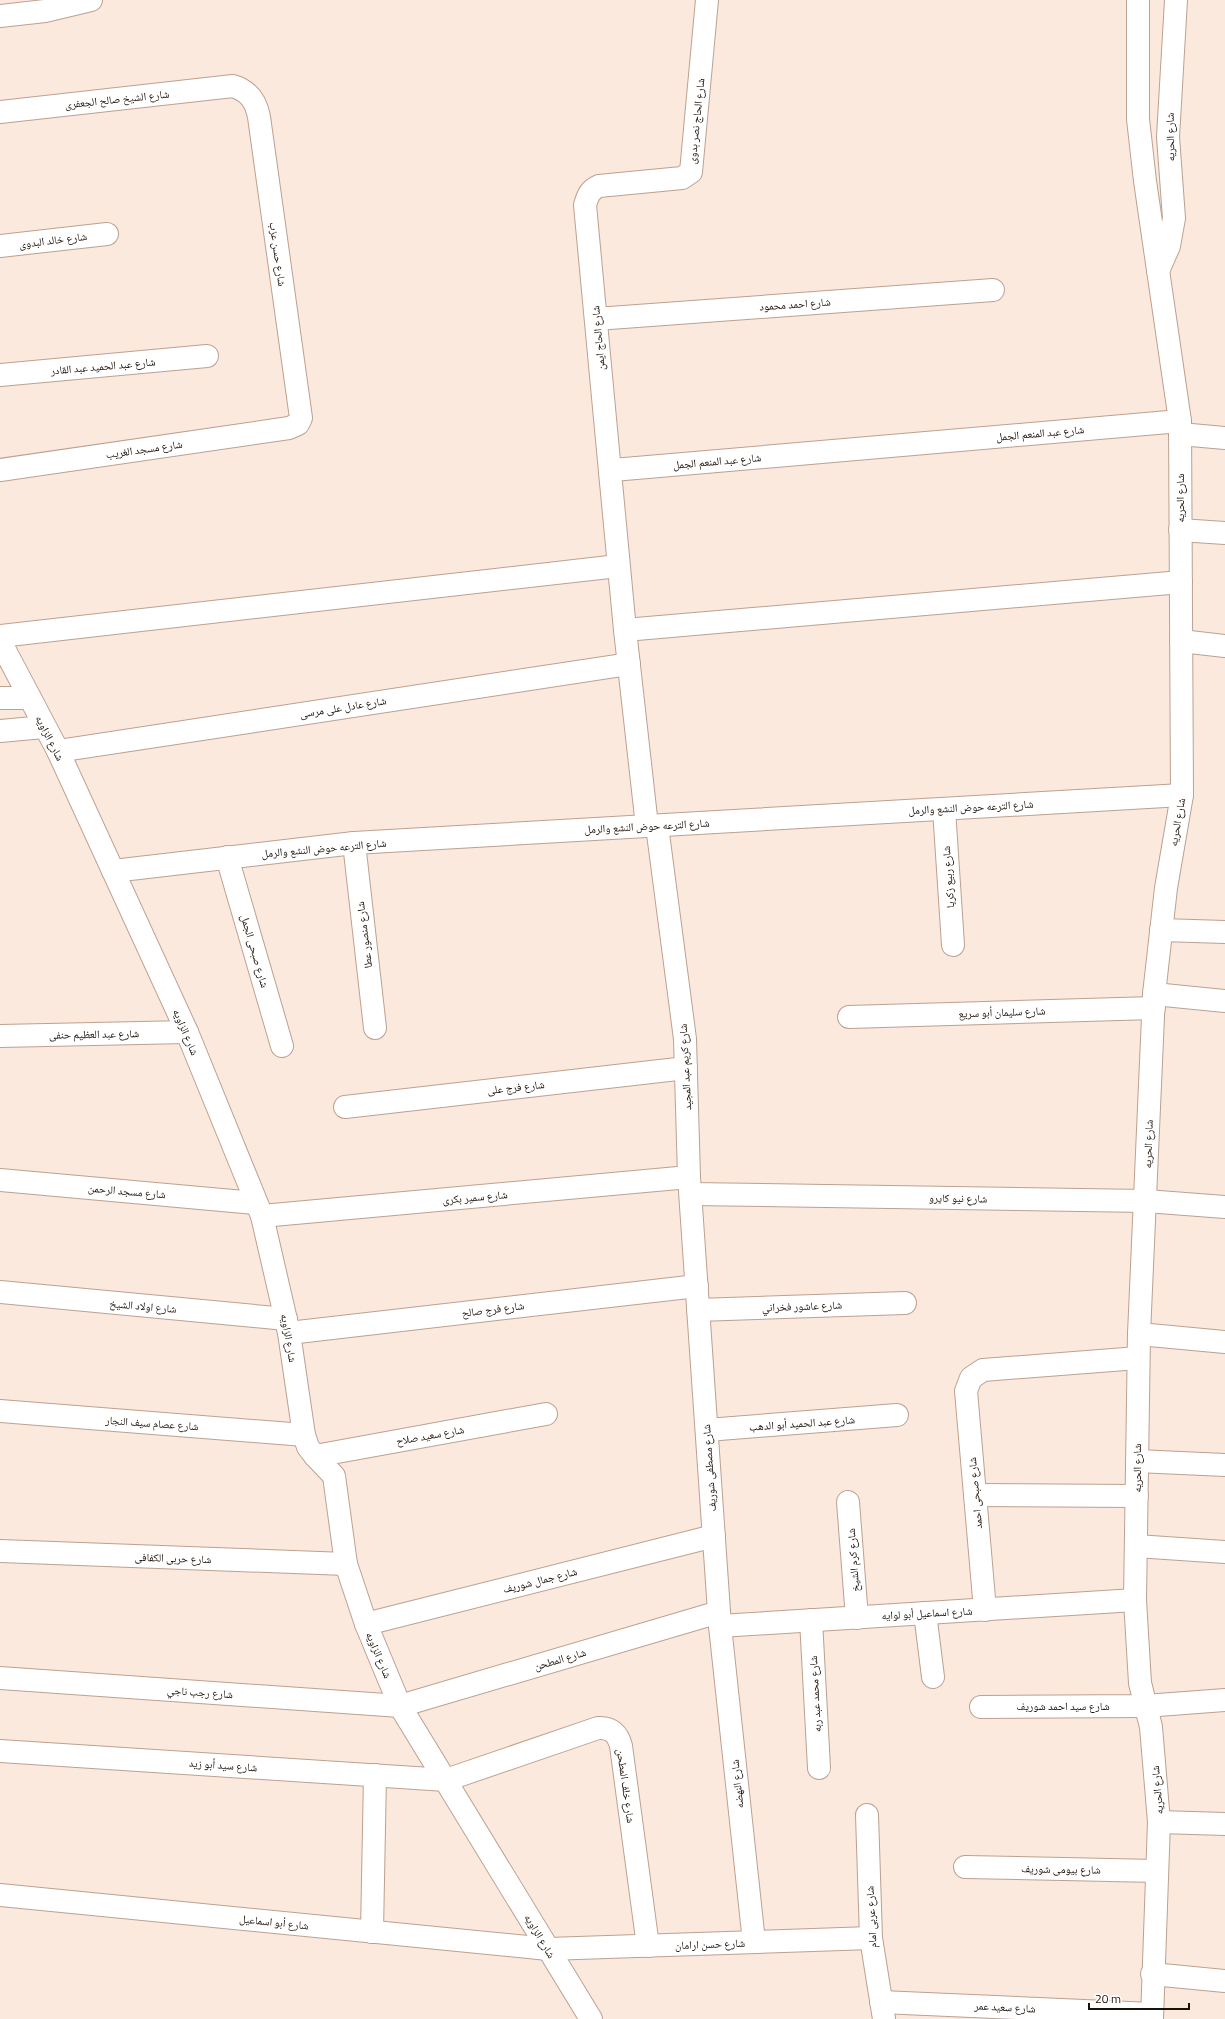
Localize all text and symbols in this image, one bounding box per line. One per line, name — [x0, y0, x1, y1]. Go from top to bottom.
street label: شارع الحاج نصر بدوى — [684, 77, 708, 165]
street label: شارع الشيخ صالح الجعفرى — [64, 86, 170, 112]
street label: شارع الحريه — [1162, 112, 1178, 162]
street label: شارع حسن عزب — [266, 221, 290, 287]
street label: شارع خالد البدوى — [18, 228, 88, 252]
street label: شارع احمد محمود — [759, 294, 831, 314]
street label: شارع الحاج ايمن — [587, 305, 609, 371]
street label: شارع عبد الحميد عبد القادر — [49, 353, 156, 379]
street label: شارع عبد المنعم الجمل — [995, 421, 1085, 445]
street label: شارع مسجد الغريب — [105, 436, 183, 462]
street label: شارع عبد المنعم الجمل — [672, 449, 762, 473]
street label: شارع الحريه — [1172, 474, 1188, 522]
street label: شارع عادل على مرسى — [298, 692, 388, 722]
street label: شارع الزاويه — [32, 712, 68, 764]
street label: شارع الترعه حوض النشع والرمل — [908, 796, 1034, 818]
street label: شارع الحريه — [1165, 797, 1189, 847]
street label: شارع الترعه حوض النشع والرمل — [584, 815, 710, 837]
street label: شارع الترعه حوض النشع والرمل — [261, 835, 387, 861]
street label: شارع ربيع زكريا — [938, 845, 958, 909]
street label: شارع منصور عطا — [352, 901, 376, 969]
street label: شارع صبحى الجمل — [237, 912, 273, 990]
street label: شارع سليمان أبو سريع — [958, 1002, 1046, 1022]
street label: شارع الزاويه — [169, 1006, 203, 1058]
street label: شارع كريم عبد المجيد — [675, 1023, 695, 1111]
street label: شارع عبد العظيم حنفى — [49, 1025, 139, 1043]
street label: شارع فرج على — [487, 1076, 545, 1098]
street label: شارع الحريه — [1139, 1119, 1157, 1169]
street label: شارع مسجد الرحمن — [87, 1180, 167, 1202]
street label: شارع سمير بكرى — [442, 1186, 508, 1208]
street label: شارع نيو كايرو — [929, 1189, 987, 1207]
street label: شارع اولاد الشيخ — [109, 1295, 177, 1317]
street label: شارع فرج صالح — [461, 1297, 525, 1321]
street label: شارع عاشور فخراني — [762, 1297, 842, 1316]
street label: شارع الزاويه — [277, 1312, 301, 1364]
street label: شارع عبد الحميد أبو الدهب — [749, 1411, 855, 1435]
street label: شارع عصام سيف النجار — [104, 1412, 199, 1434]
street label: شارع سعيد صلاح — [395, 1421, 465, 1449]
street label: شارع مصطفى شوريف — [698, 1424, 720, 1512]
street label: شارع الحريه — [1129, 1444, 1145, 1492]
street label: شارع صبحى احمد — [964, 1457, 986, 1529]
street label: شارع كرم الشيخ — [843, 1528, 863, 1592]
street label: شارع حربى الكفافى — [134, 1549, 212, 1567]
street label: شارع جمال شوريف — [501, 1563, 579, 1597]
street label: شارع اسماعيل أبو لوايه — [881, 1603, 973, 1623]
street label: شارع الزاويه — [362, 1629, 396, 1681]
street label: شارع المطحن — [532, 1644, 588, 1674]
street label: شارع محمد عبد ربه — [805, 1655, 825, 1733]
street label: شارع رجب ناجي — [166, 1682, 234, 1703]
street label: شارع سيد احمد شوريف — [1016, 1698, 1110, 1714]
street label: شارع خلف المطحن — [613, 1748, 639, 1824]
street label: شارع سيد أبو زيد — [188, 1755, 258, 1775]
street label: شارع النهضه — [726, 1759, 748, 1809]
street label: شارع الحريه — [1147, 1765, 1167, 1815]
street label: شارع بيومى شوريف — [1021, 1860, 1101, 1878]
street label: شارع عربى امام — [861, 1886, 881, 1948]
street label: شارع أبو اسماعيل — [238, 1910, 310, 1934]
street label: شارع الزاويه — [520, 1911, 560, 1961]
street label: شارع حسن ارامان — [675, 1935, 745, 1953]
scale bar — [1089, 1985, 1189, 2011]
text: 20 m — [1095, 1989, 1121, 2008]
street label: شارع سعيد عمر — [973, 1997, 1036, 2017]

